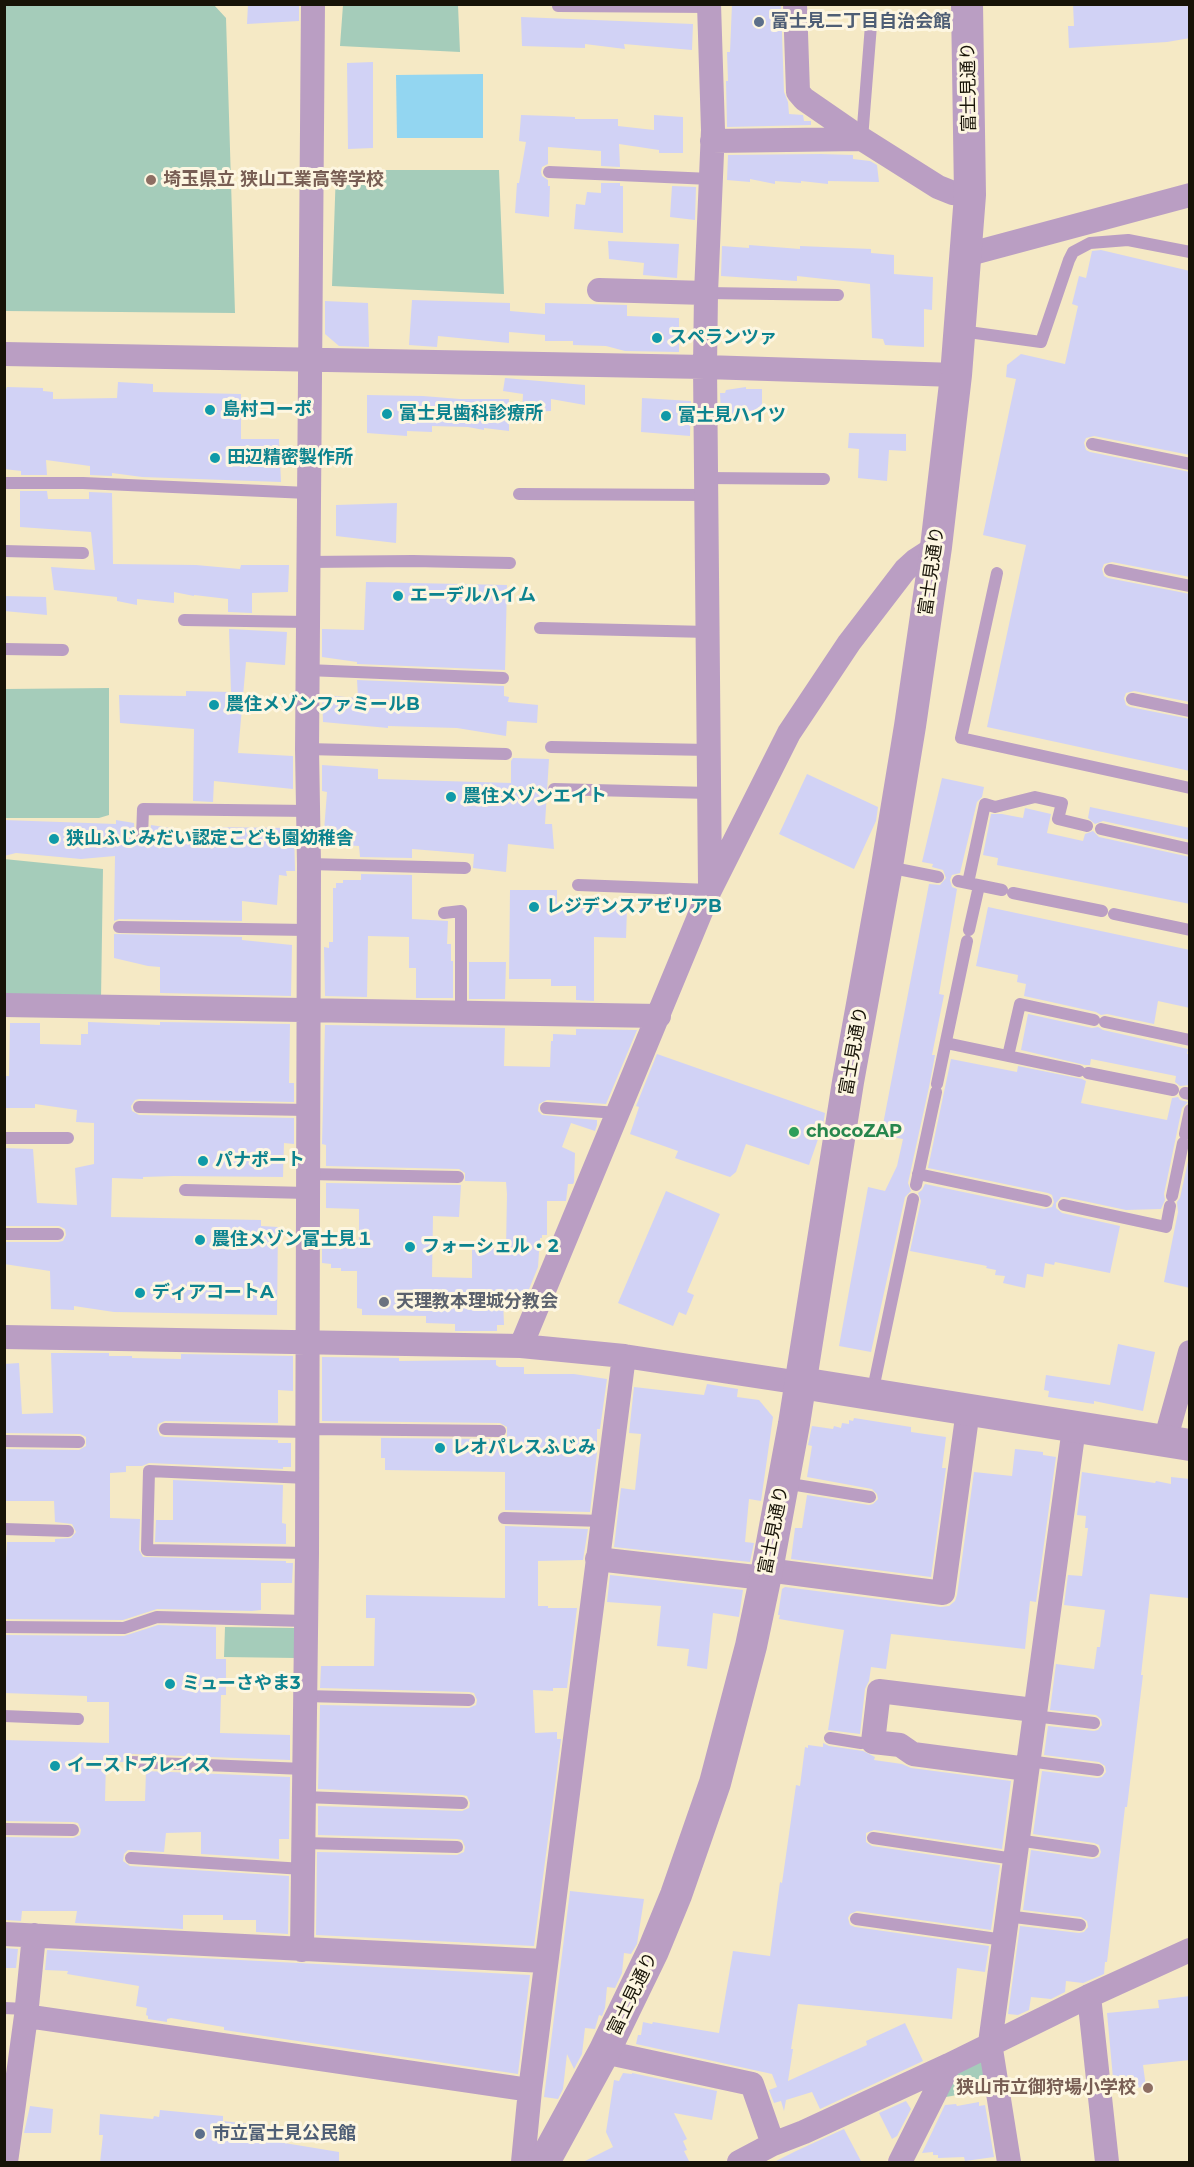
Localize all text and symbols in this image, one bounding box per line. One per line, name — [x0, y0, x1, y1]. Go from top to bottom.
place label: 富士見二丁目自治会館 — [771, 11, 951, 33]
marker: 富士見二丁目自治会館 — [752, 15, 766, 29]
street label: 富士見通り — [957, 42, 981, 132]
place label: 埼玉県立 狭山工業高等学校 — [163, 169, 384, 191]
marker: 埼玉県立 狭山工業高等学校 — [144, 173, 158, 187]
place label: スペランツァ — [669, 327, 777, 349]
marker: スペランツァ — [650, 331, 664, 345]
place label: 島村コーポ — [222, 399, 312, 421]
marker: 島村コーポ — [203, 403, 217, 417]
place label: 富士見歯科診療所 — [399, 403, 543, 425]
place label: 富士見ハイツ — [678, 405, 786, 427]
marker: 富士見歯科診療所 — [380, 407, 394, 421]
marker: 富士見ハイツ — [659, 409, 673, 423]
place label: 田辺精密製作所 — [227, 447, 353, 469]
marker: 田辺精密製作所 — [208, 451, 222, 465]
street label: 富士見通り — [915, 525, 949, 617]
place label: エーデルハイム — [410, 585, 536, 607]
marker: エーデルハイム — [391, 589, 405, 603]
place label: 農住メゾンファミールB — [226, 694, 420, 716]
marker: 農住メゾンファミールB — [207, 698, 221, 712]
place label: 農住メゾンエイト — [463, 786, 607, 808]
marker: 農住メゾンエイト — [444, 790, 458, 804]
place label: 狭山ふじみだい認定こども園幼稚舎 — [66, 828, 354, 850]
marker: 狭山ふじみだい認定こども園幼稚舎 — [47, 832, 61, 846]
place label: レジデンスアゼリアB — [546, 896, 722, 918]
marker: レジデンスアゼリアB — [527, 900, 541, 914]
street label: 富士見通り — [836, 1005, 872, 1097]
place label: chocoZAP — [806, 1121, 902, 1143]
marker: chocoZAP — [787, 1125, 801, 1139]
place label: パナポート — [215, 1150, 305, 1172]
marker: パナポート — [196, 1154, 210, 1168]
place label: 農住メゾン富士見１ — [212, 1229, 374, 1251]
marker: 農住メゾン富士見１ — [193, 1233, 207, 1247]
place label: フォーシェル・2 — [422, 1236, 559, 1258]
marker: フォーシェル・2 — [403, 1240, 417, 1254]
place label: ディアコートA — [152, 1282, 274, 1304]
marker: ディアコートA — [133, 1286, 147, 1300]
place label: 天理教本理城分教会 — [396, 1291, 558, 1313]
marker: 天理教本理城分教会 — [377, 1295, 391, 1309]
place label: レオパレスふじみ — [452, 1437, 596, 1459]
marker: レオパレスふじみ — [433, 1441, 447, 1455]
street label: 富士見通り — [755, 1484, 793, 1576]
place label: ミューさやま3 — [182, 1673, 301, 1695]
marker: ミューさやま3 — [163, 1677, 177, 1691]
place label: イーストプレイス — [67, 1755, 211, 1777]
marker: イーストプレイス — [48, 1759, 62, 1773]
street label: 富士見通り — [604, 1949, 662, 2039]
place label: 狭山市立御狩場小学校 — [956, 2077, 1136, 2099]
marker: 狭山市立御狩場小学校 — [1141, 2081, 1155, 2095]
place label: 市立富士見公民館 — [212, 2123, 356, 2145]
marker: 市立富士見公民館 — [193, 2127, 207, 2141]

